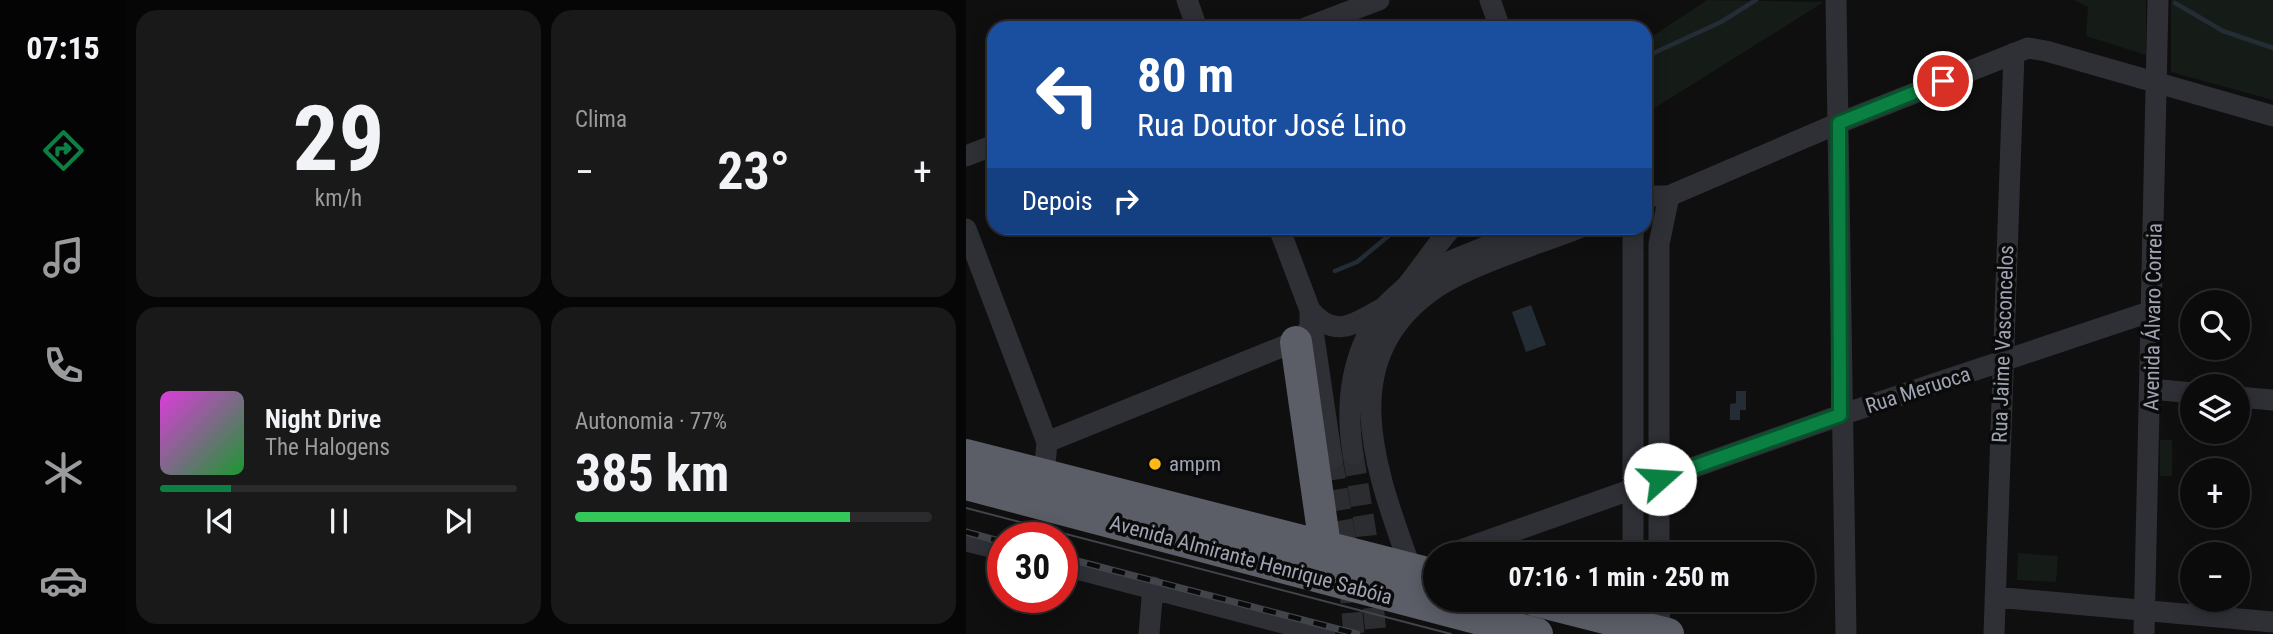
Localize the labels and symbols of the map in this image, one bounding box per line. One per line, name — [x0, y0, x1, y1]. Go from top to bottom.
pin — [1913, 51, 1973, 111]
street label: Avenida Álvaro Correia — [2139, 223, 2167, 411]
street label: Rua Jaime Vasconcelos — [1988, 245, 2018, 443]
street label: Rua Meruoca — [1863, 362, 1973, 418]
position arrow — [1623, 442, 1697, 516]
place label: ampm — [1169, 452, 1221, 476]
marker: ampm — [1147, 456, 1163, 472]
street label: Avenida Almirante Henrique Sabóia — [1107, 511, 1395, 609]
speed limit sign: 30 — [987, 522, 1078, 613]

